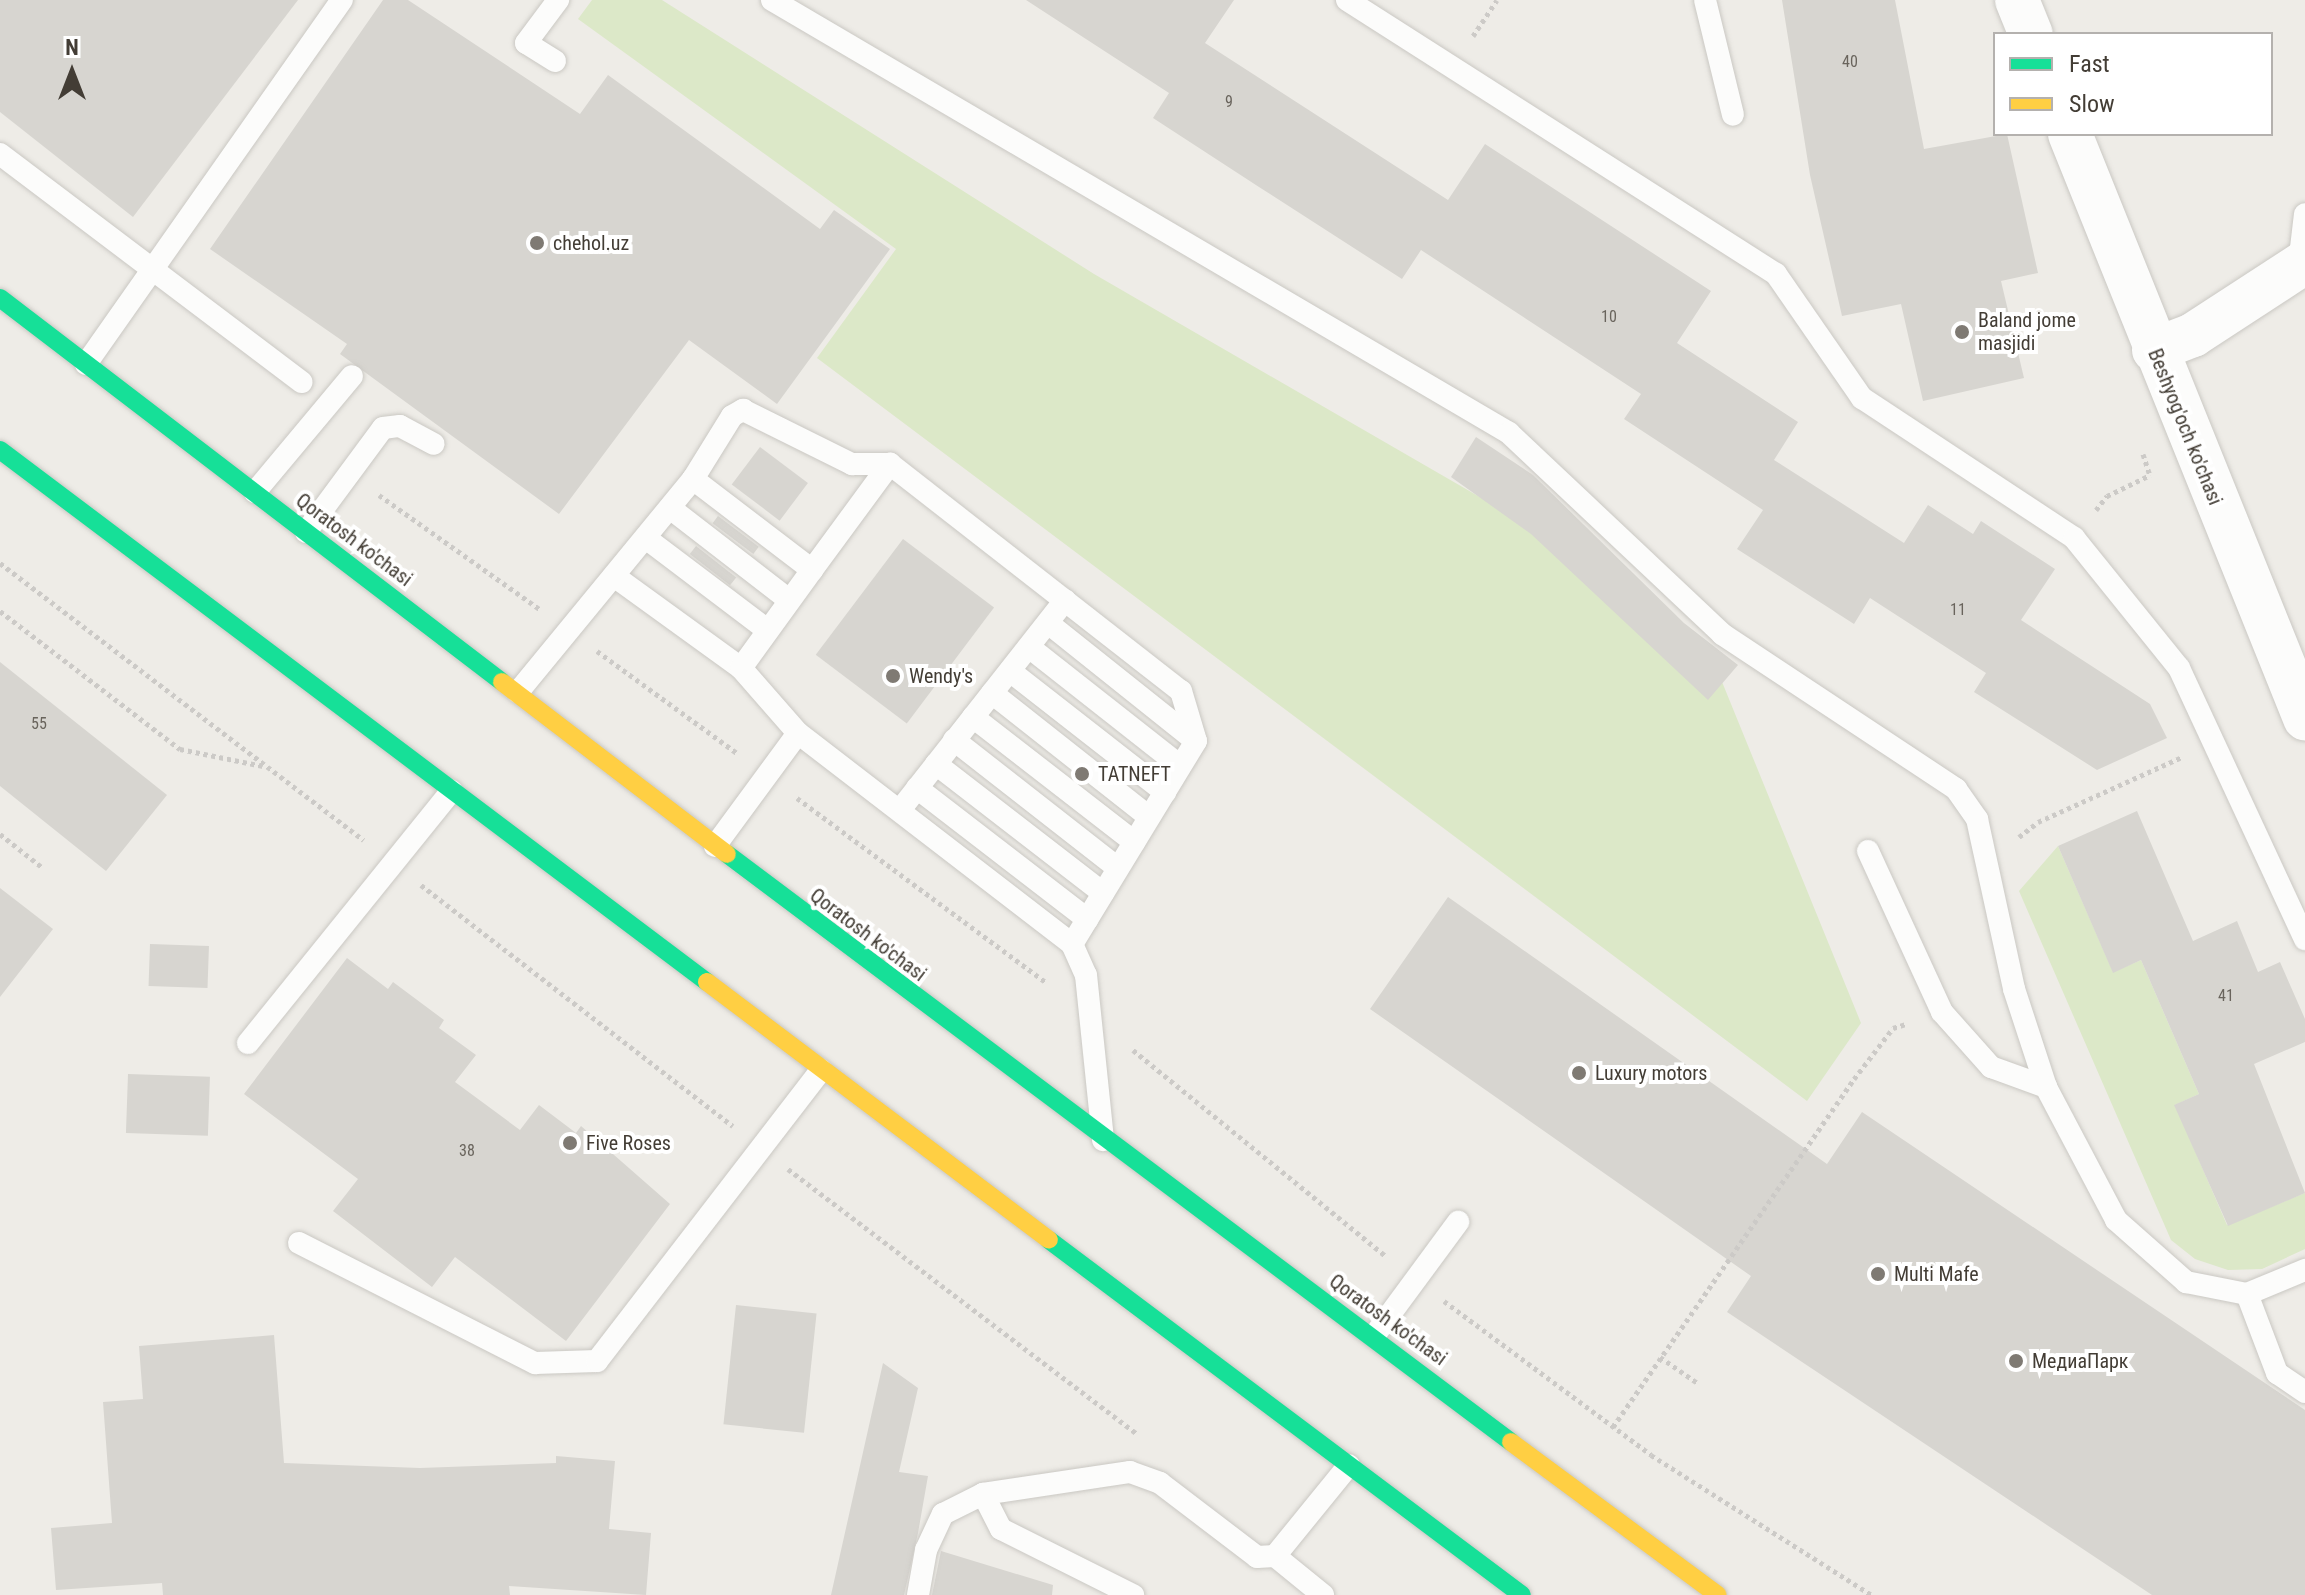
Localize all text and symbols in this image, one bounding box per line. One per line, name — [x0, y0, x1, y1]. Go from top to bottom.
north arrow — [32, 32, 112, 112]
legend — [1993, 32, 2273, 136]
text: N — [65, 35, 79, 60]
text: Fast — [2069, 50, 2110, 78]
house number: 40 — [1842, 52, 1858, 72]
text: Slow — [2069, 90, 2115, 118]
house number: 9 — [1225, 92, 1233, 112]
place label: chehol.uz — [553, 231, 629, 255]
marker: chehol.uz — [528, 234, 546, 252]
house number: 10 — [1601, 307, 1617, 327]
place label: Baland jome masjidi — [1978, 308, 2076, 355]
marker: Baland jome masjidi — [1953, 323, 1971, 341]
street label: Beshyog'och ko'chasi — [2143, 345, 2227, 509]
street label: Qoratosh ko'chasi — [291, 488, 417, 592]
house number: 11 — [1950, 600, 1966, 620]
place label: Wendy's — [909, 664, 973, 688]
marker: Wendy's — [884, 667, 902, 685]
house number: 55 — [31, 714, 47, 734]
place label: TATNEFT — [1098, 762, 1171, 786]
marker: TATNEFT — [1073, 765, 1091, 783]
street label: Qoratosh ko'chasi — [805, 883, 931, 987]
house number: 41 — [2218, 986, 2234, 1006]
place label: Luxury motors — [1595, 1061, 1707, 1085]
marker: Luxury motors — [1570, 1064, 1588, 1082]
place label: Five Roses — [586, 1131, 671, 1155]
marker: Five Roses — [561, 1134, 579, 1152]
house number: 38 — [459, 1141, 475, 1161]
place label: Multi Mafe — [1894, 1262, 1979, 1286]
marker: Multi Mafe — [1869, 1265, 1887, 1283]
street label: Qoratosh ko'chasi — [1325, 1269, 1451, 1371]
place label: МедиаПарк — [2032, 1349, 2128, 1373]
marker: МедиаПарк — [2007, 1352, 2025, 1370]

